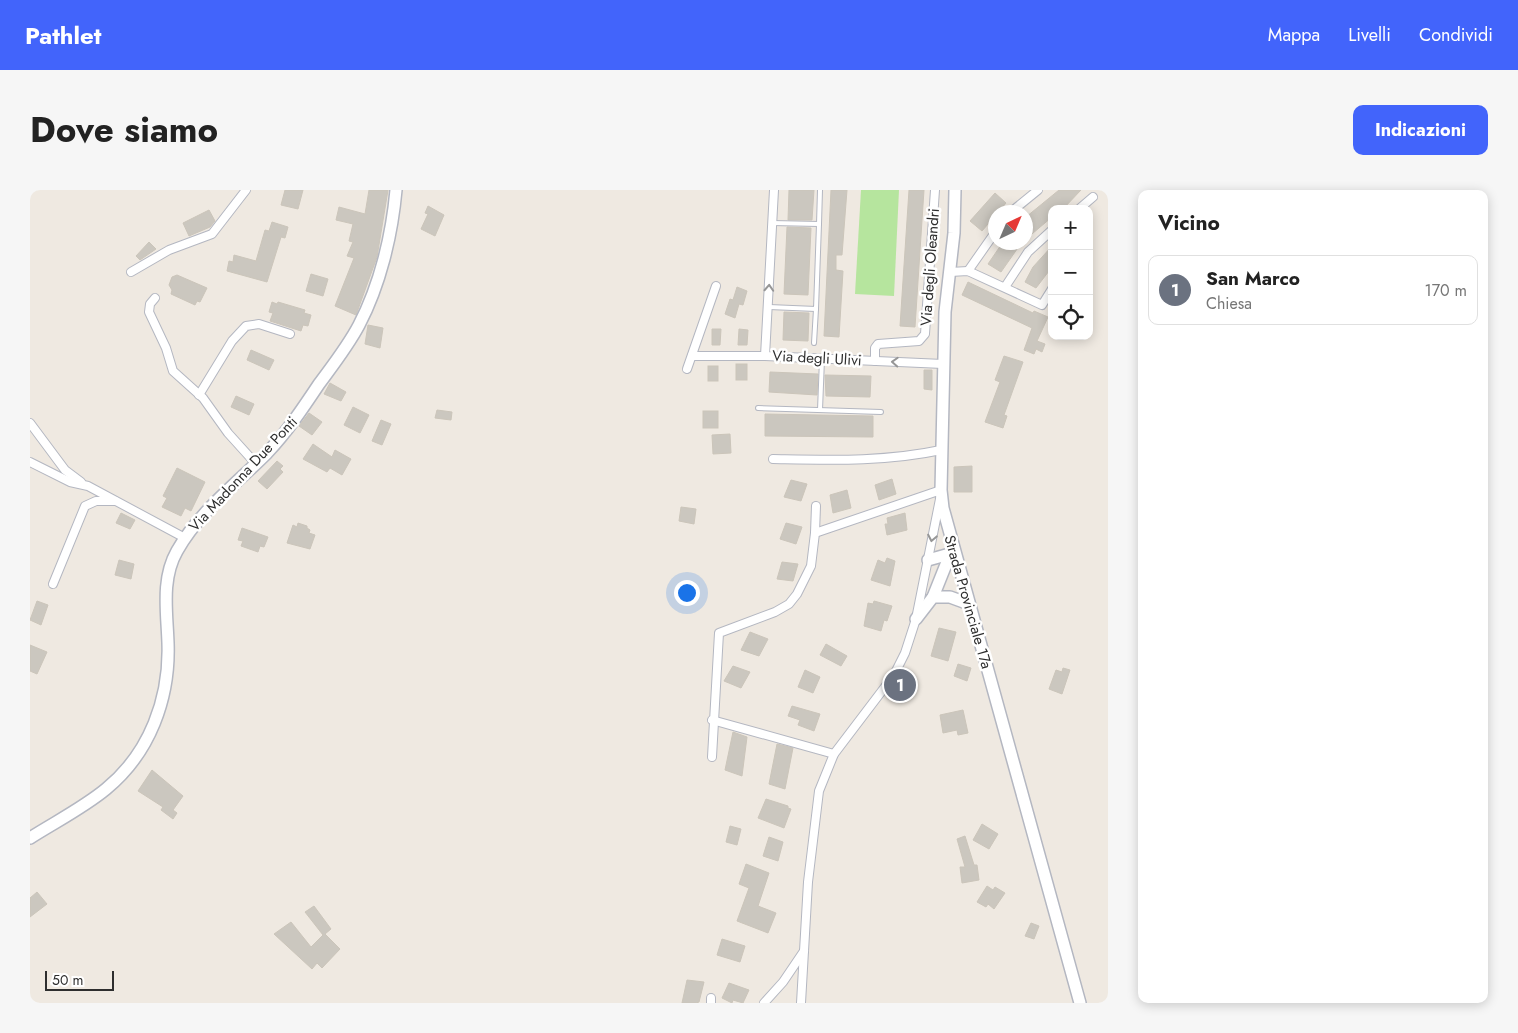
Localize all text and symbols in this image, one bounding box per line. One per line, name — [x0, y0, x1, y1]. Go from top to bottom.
text: Pathlet — [25, 18, 101, 53]
text: Mappa — [1268, 22, 1320, 48]
text: Livelli — [1348, 22, 1391, 48]
text: Condividi — [1419, 22, 1493, 48]
text: Dove siamo — [30, 105, 218, 155]
button: Indicazioni — [1353, 105, 1488, 155]
north arrow — [988, 205, 1033, 250]
map controls — [1048, 205, 1093, 340]
button: + — [1048, 205, 1093, 250]
street label: Via degli Oleandri — [915, 207, 945, 327]
text: Vicino — [1158, 208, 1220, 238]
button: − — [1048, 250, 1093, 295]
text: San Marco — [1206, 265, 1300, 292]
text: 1 — [1171, 279, 1179, 302]
text: 170 m — [1425, 279, 1467, 302]
one-way arrow — [764, 284, 775, 292]
text: Chiesa — [1206, 292, 1252, 315]
button: locate — [1048, 295, 1093, 340]
street label: Via degli Ulivi — [772, 345, 862, 371]
one-way arrow — [890, 356, 898, 367]
street label: Via Madonna Due Ponti — [184, 411, 302, 537]
one-way arrow — [927, 533, 938, 542]
street label: Strada Provinciale 17a — [938, 533, 998, 671]
your location — [674, 580, 700, 606]
pin: 1 — [884, 666, 916, 704]
scale bar — [45, 968, 114, 991]
text: 50 m — [52, 970, 83, 990]

